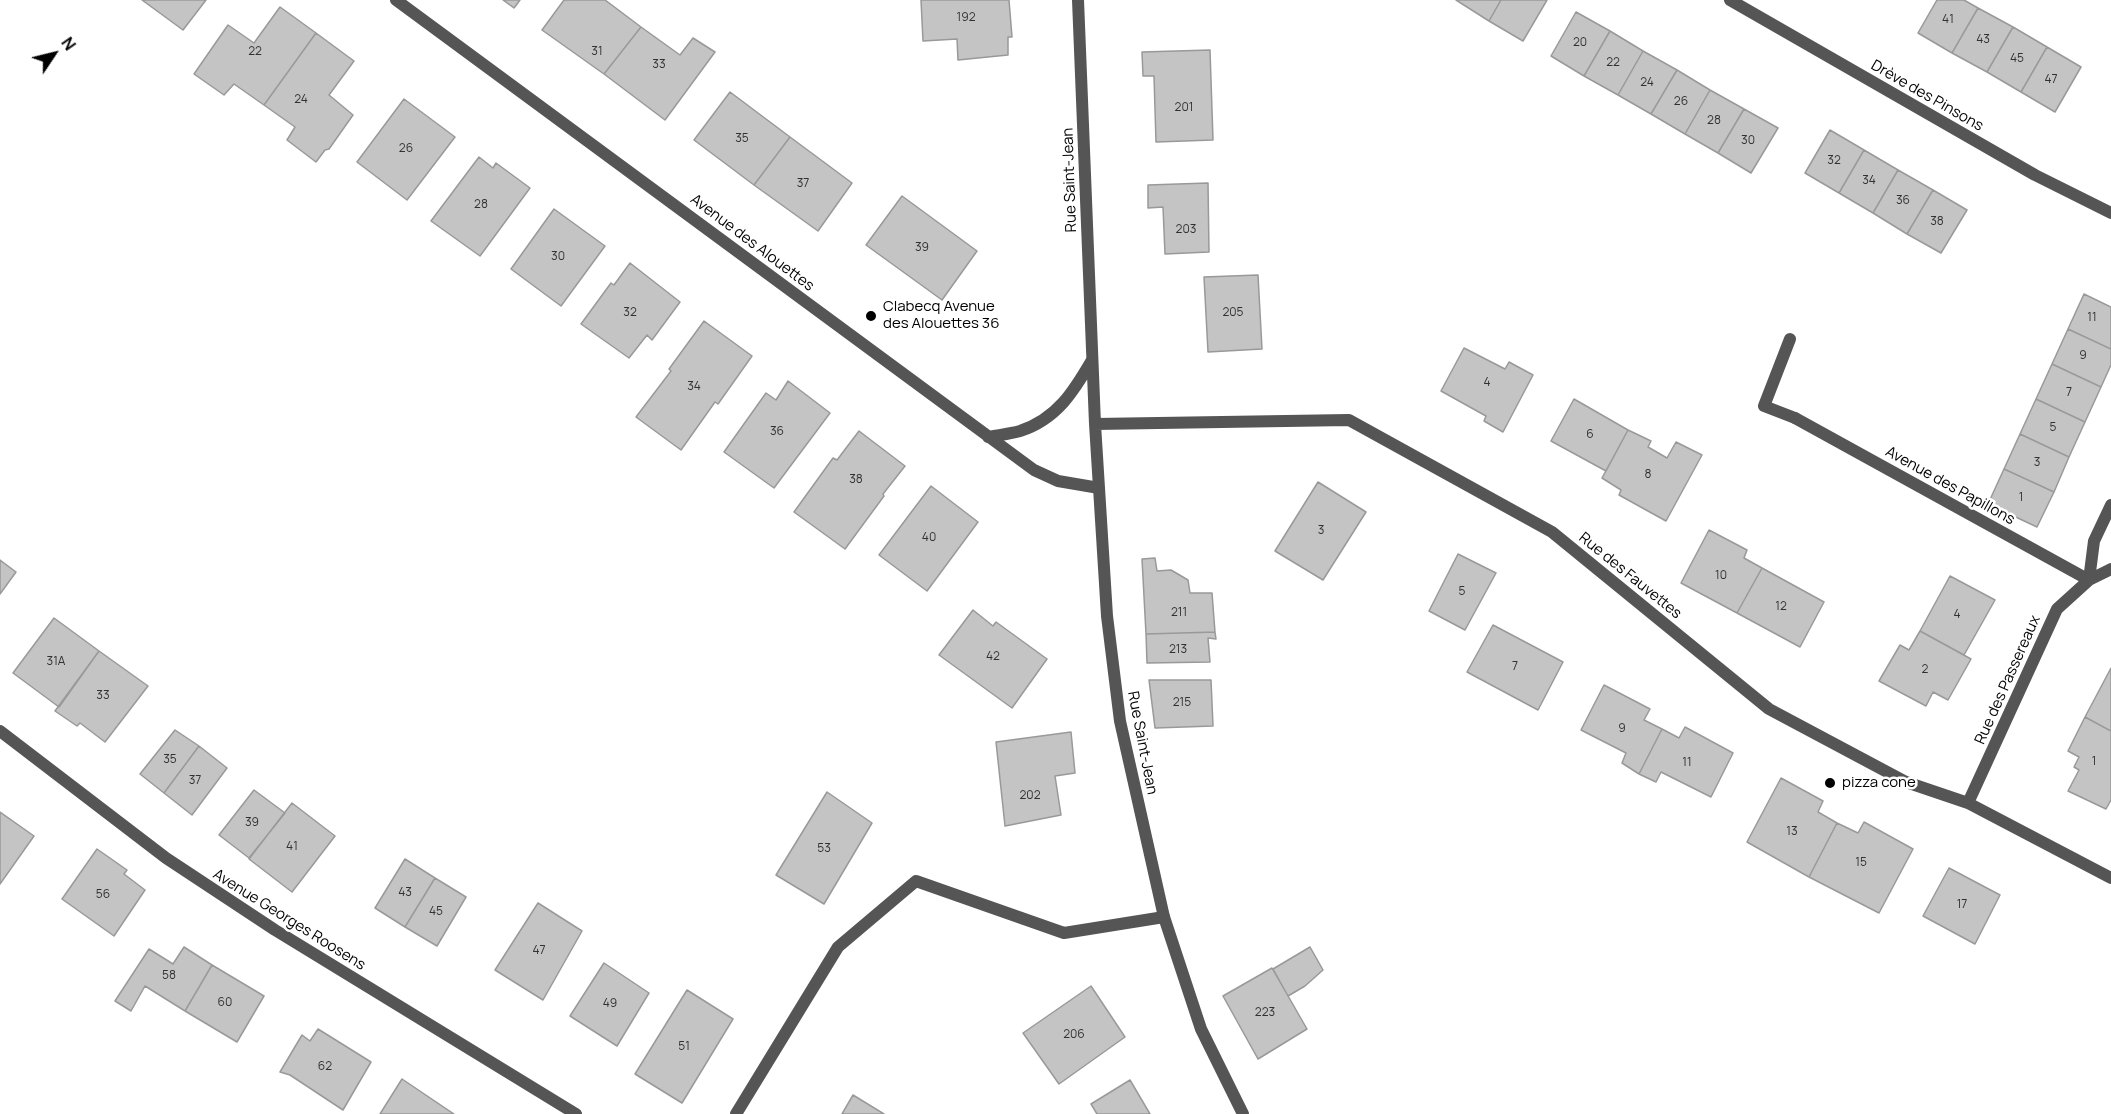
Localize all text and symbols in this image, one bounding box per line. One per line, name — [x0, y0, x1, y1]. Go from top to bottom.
house number: 192 — [957, 11, 975, 25]
house number: 41 — [1942, 13, 1954, 27]
north arrow — [24, 24, 84, 84]
text: N — [56, 33, 81, 55]
house number: 43 — [1976, 33, 1990, 47]
house number: 20 — [1573, 36, 1587, 50]
house number: 22 — [248, 45, 262, 59]
house number: 31 — [591, 45, 603, 59]
house number: 45 — [2010, 52, 2024, 66]
house number: 22 — [1606, 56, 1620, 70]
street label: Drève des Pinsons — [1868, 57, 1986, 135]
house number: 33 — [652, 58, 666, 72]
house number: 47 — [2044, 73, 2058, 87]
house number: 24 — [1640, 76, 1654, 90]
house number: 24 — [294, 93, 308, 107]
house number: 26 — [1674, 95, 1688, 109]
house number: 201 — [1175, 101, 1193, 115]
house number: 28 — [1707, 114, 1721, 128]
street label: Rue Saint-Jean — [1059, 127, 1081, 233]
house number: 35 — [735, 132, 749, 146]
house number: 30 — [1741, 134, 1755, 148]
house number: 26 — [399, 142, 413, 156]
house number: 32 — [1827, 154, 1841, 168]
house number: 34 — [1862, 174, 1876, 188]
house number: 37 — [797, 177, 809, 191]
street label: Avenue des Alouettes — [687, 191, 817, 295]
house number: 36 — [1896, 194, 1910, 208]
house number: 28 — [474, 198, 488, 212]
house number: 38 — [1930, 215, 1944, 229]
house number: 203 — [1176, 223, 1196, 237]
house number: 39 — [915, 241, 929, 255]
house number: 30 — [551, 250, 565, 264]
place label: Clabecq Avenue des Alouettes 36 — [883, 298, 999, 333]
house number: 32 — [623, 306, 637, 320]
house number: 205 — [1222, 306, 1244, 320]
marker: Clabecq Avenue des Alouettes 36 — [864, 309, 878, 323]
house number: 11 — [2087, 311, 2097, 325]
house number: 9 — [2079, 349, 2087, 363]
house number: 4 — [1483, 376, 1491, 390]
house number: 34 — [687, 380, 701, 394]
house number: 7 — [2066, 386, 2072, 400]
house number: 5 — [2050, 421, 2056, 435]
house number: 36 — [770, 425, 784, 439]
house number: 6 — [1586, 428, 1594, 442]
street label: Avenue des Papillons — [1882, 443, 2018, 529]
house number: 3 — [2034, 456, 2040, 470]
house number: 8 — [1645, 468, 1651, 482]
house number: 38 — [849, 473, 863, 487]
house number: 1 — [2019, 491, 2023, 505]
house number: 3 — [1318, 524, 1324, 538]
street label: Rue des Fauvettes — [1575, 529, 1685, 623]
house number: 40 — [922, 531, 936, 545]
house number: 10 — [1715, 569, 1727, 583]
house number: 5 — [1459, 585, 1465, 599]
house number: 12 — [1775, 600, 1787, 614]
house number: 211 — [1171, 606, 1187, 620]
house number: 4 — [1953, 608, 1961, 622]
street label: Rue des Passereaux — [1971, 613, 2045, 747]
house number: 213 — [1169, 643, 1187, 657]
house number: 42 — [986, 650, 1000, 664]
house number: 31A — [47, 655, 65, 669]
house number: 7 — [1512, 660, 1518, 674]
house number: 2 — [1922, 663, 1928, 677]
house number: 33 — [96, 689, 110, 703]
street label: Rue Saint-Jean — [1123, 690, 1161, 796]
house number: 215 — [1173, 696, 1191, 710]
house number: 9 — [1618, 722, 1626, 736]
house number: 35 — [163, 753, 177, 767]
house number: 1 — [2092, 755, 2096, 769]
house number: 11 — [1682, 756, 1692, 770]
house number: 37 — [189, 774, 201, 788]
place label: pizza cone — [1842, 774, 1916, 792]
marker: pizza cone — [1823, 776, 1837, 790]
house number: 202 — [1020, 789, 1040, 803]
house number: 39 — [245, 816, 259, 830]
house number: 13 — [1786, 825, 1798, 839]
house number: 41 — [286, 840, 298, 854]
house number: 53 — [817, 842, 831, 856]
house number: 15 — [1855, 856, 1867, 870]
street label: Avenue Georges Roosens — [209, 866, 369, 974]
house number: 43 — [398, 886, 412, 900]
house number: 56 — [96, 888, 110, 902]
house number: 17 — [1957, 898, 1967, 912]
house number: 45 — [429, 905, 443, 919]
house number: 47 — [532, 944, 546, 958]
house number: 58 — [162, 969, 176, 983]
house number: 60 — [218, 996, 232, 1010]
house number: 49 — [603, 997, 617, 1011]
house number: 223 — [1255, 1006, 1275, 1020]
house number: 206 — [1063, 1028, 1085, 1042]
house number: 51 — [678, 1040, 690, 1054]
house number: 62 — [318, 1060, 332, 1074]

